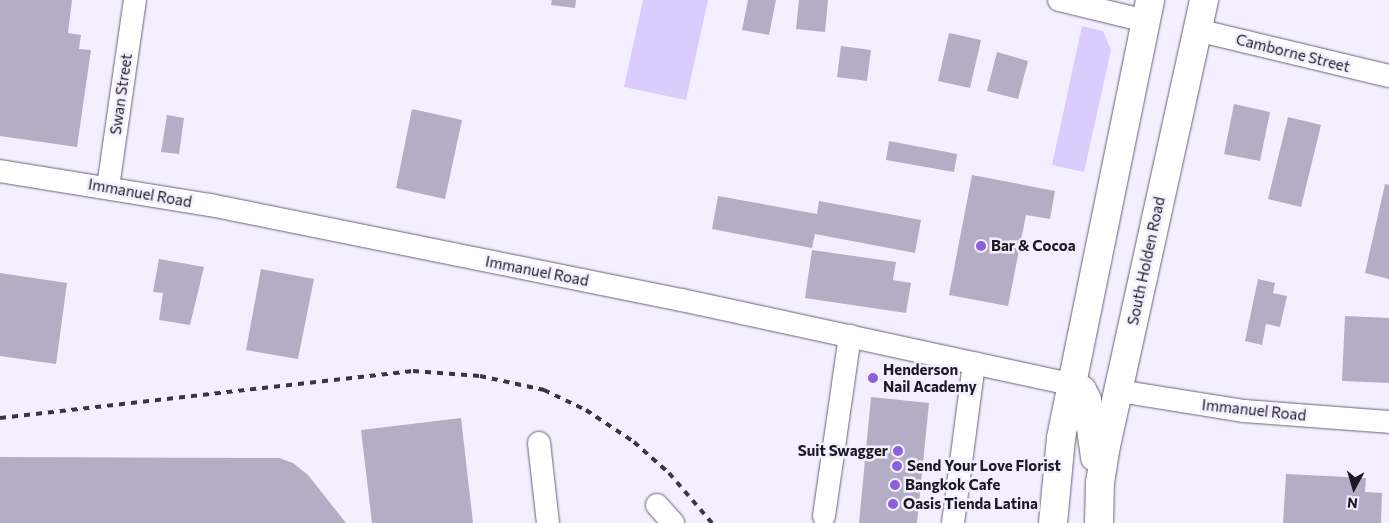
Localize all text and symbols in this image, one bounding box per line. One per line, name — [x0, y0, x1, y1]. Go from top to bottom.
street label: Camborne Street — [1234, 30, 1352, 76]
street label: Swan Street — [106, 52, 136, 136]
street label: Immanuel Road — [87, 175, 193, 211]
street label: South Holden Road — [1124, 195, 1168, 327]
place label: Bar & Cocoa — [991, 237, 1076, 255]
marker: Bar & Cocoa — [975, 240, 987, 252]
street label: Immanuel Road — [484, 252, 590, 290]
place label: Henderson Nail Academy — [883, 360, 977, 395]
marker: Henderson Nail Academy — [867, 372, 879, 384]
street label: Immanuel Road — [1201, 396, 1307, 424]
place label: Suit Swagger — [798, 442, 888, 460]
marker: Suit Swagger — [892, 445, 904, 457]
place label: Send Your Love Florist — [907, 457, 1061, 475]
marker: Send Your Love Florist — [891, 460, 903, 472]
north arrow — [1329, 463, 1379, 513]
place label: Bangkok Cafe — [905, 476, 1000, 494]
marker: Bangkok Cafe — [889, 479, 901, 491]
text: N — [1346, 494, 1358, 512]
place label: Oasis Tienda Latina — [903, 495, 1038, 513]
marker: Oasis Tienda Latina — [887, 498, 899, 510]

